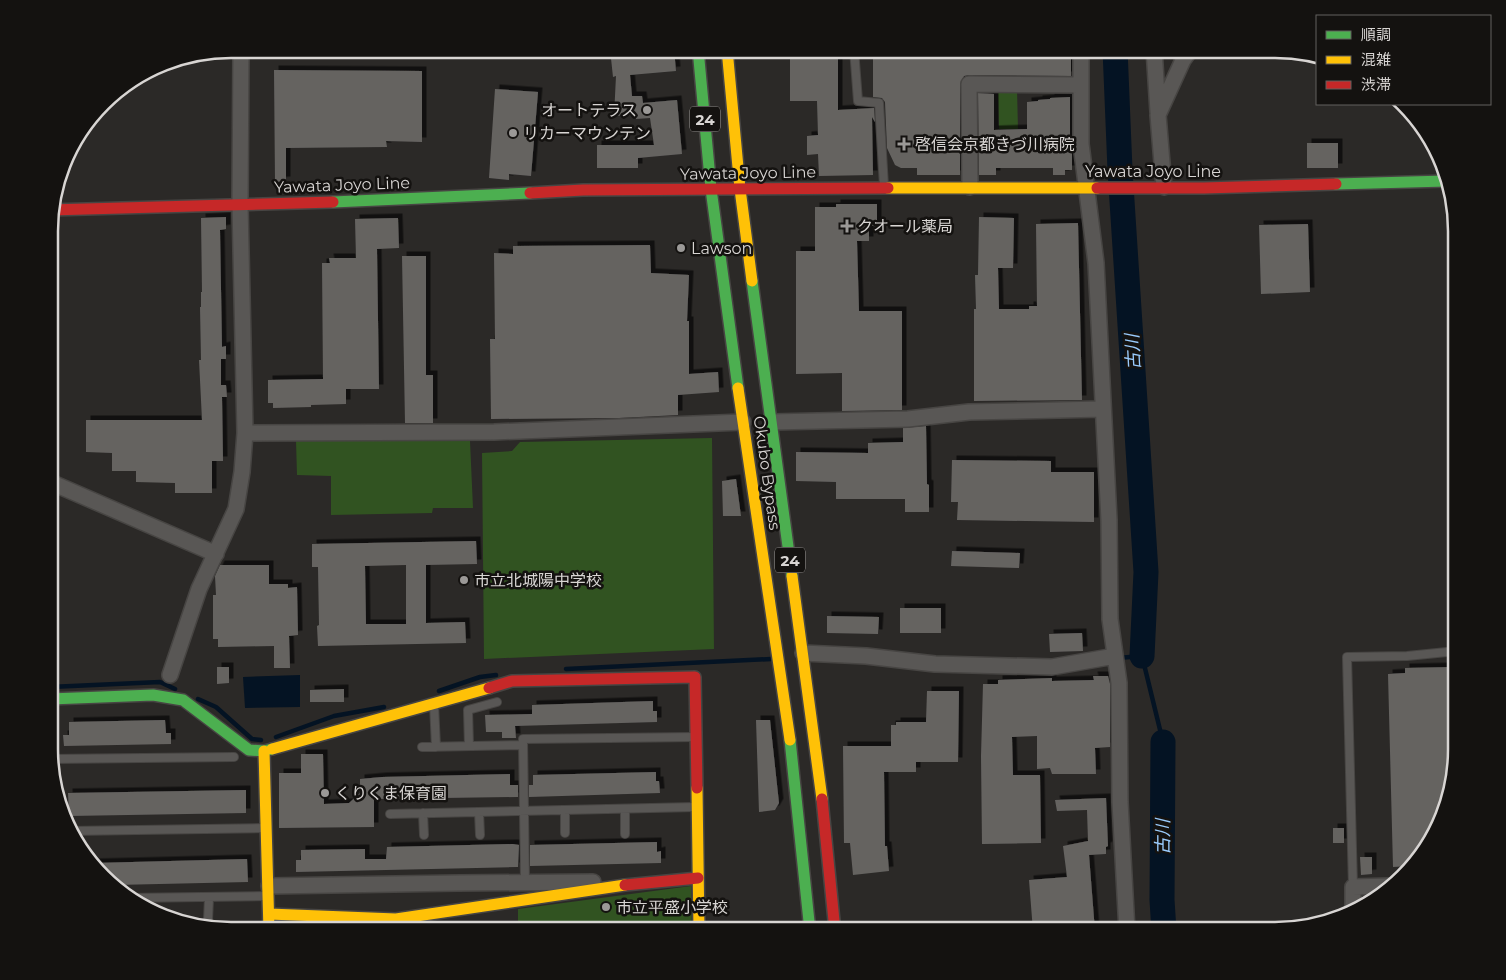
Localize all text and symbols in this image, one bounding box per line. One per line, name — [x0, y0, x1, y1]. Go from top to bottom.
legend — [1316, 15, 1491, 105]
text: 順調 — [1361, 25, 1391, 44]
text: 混雑 — [1361, 50, 1391, 69]
text: 渋滞 — [1361, 75, 1391, 94]
place label: オートテラス — [541, 101, 637, 120]
marker: オートテラス — [641, 104, 653, 116]
road number: 24 — [690, 106, 720, 132]
place label: リカーマウンテン — [523, 124, 651, 143]
marker: リカーマウンテン — [507, 127, 519, 139]
place label: 啓信会京都きづ川病院 — [915, 135, 1075, 154]
marker: 啓信会京都きづ川病院 — [897, 137, 911, 151]
street label: Yawata Joyo Line — [680, 162, 816, 184]
street label: Yawata Joyo Line — [1085, 162, 1221, 181]
street label: Yawata Joyo Line — [274, 173, 410, 197]
place label: クオール薬局 — [857, 217, 953, 236]
marker: クオール薬局 — [841, 220, 853, 232]
place label: Lawson — [691, 239, 752, 258]
marker: Lawson — [675, 242, 687, 254]
water label: 古川 — [1121, 331, 1145, 371]
street label: Okubo Bypass — [750, 415, 784, 532]
road number: 24 — [775, 548, 805, 572]
place label: 市立北城陽中学校 — [474, 571, 602, 590]
marker: 市立北城陽中学校 — [458, 574, 470, 586]
place label: くりくま保育園 — [335, 784, 447, 803]
marker: くりくま保育園 — [319, 787, 331, 799]
water label: 古川 — [1152, 817, 1174, 855]
place label: 市立平盛小学校 — [616, 898, 728, 917]
marker: 市立平盛小学校 — [600, 901, 612, 913]

